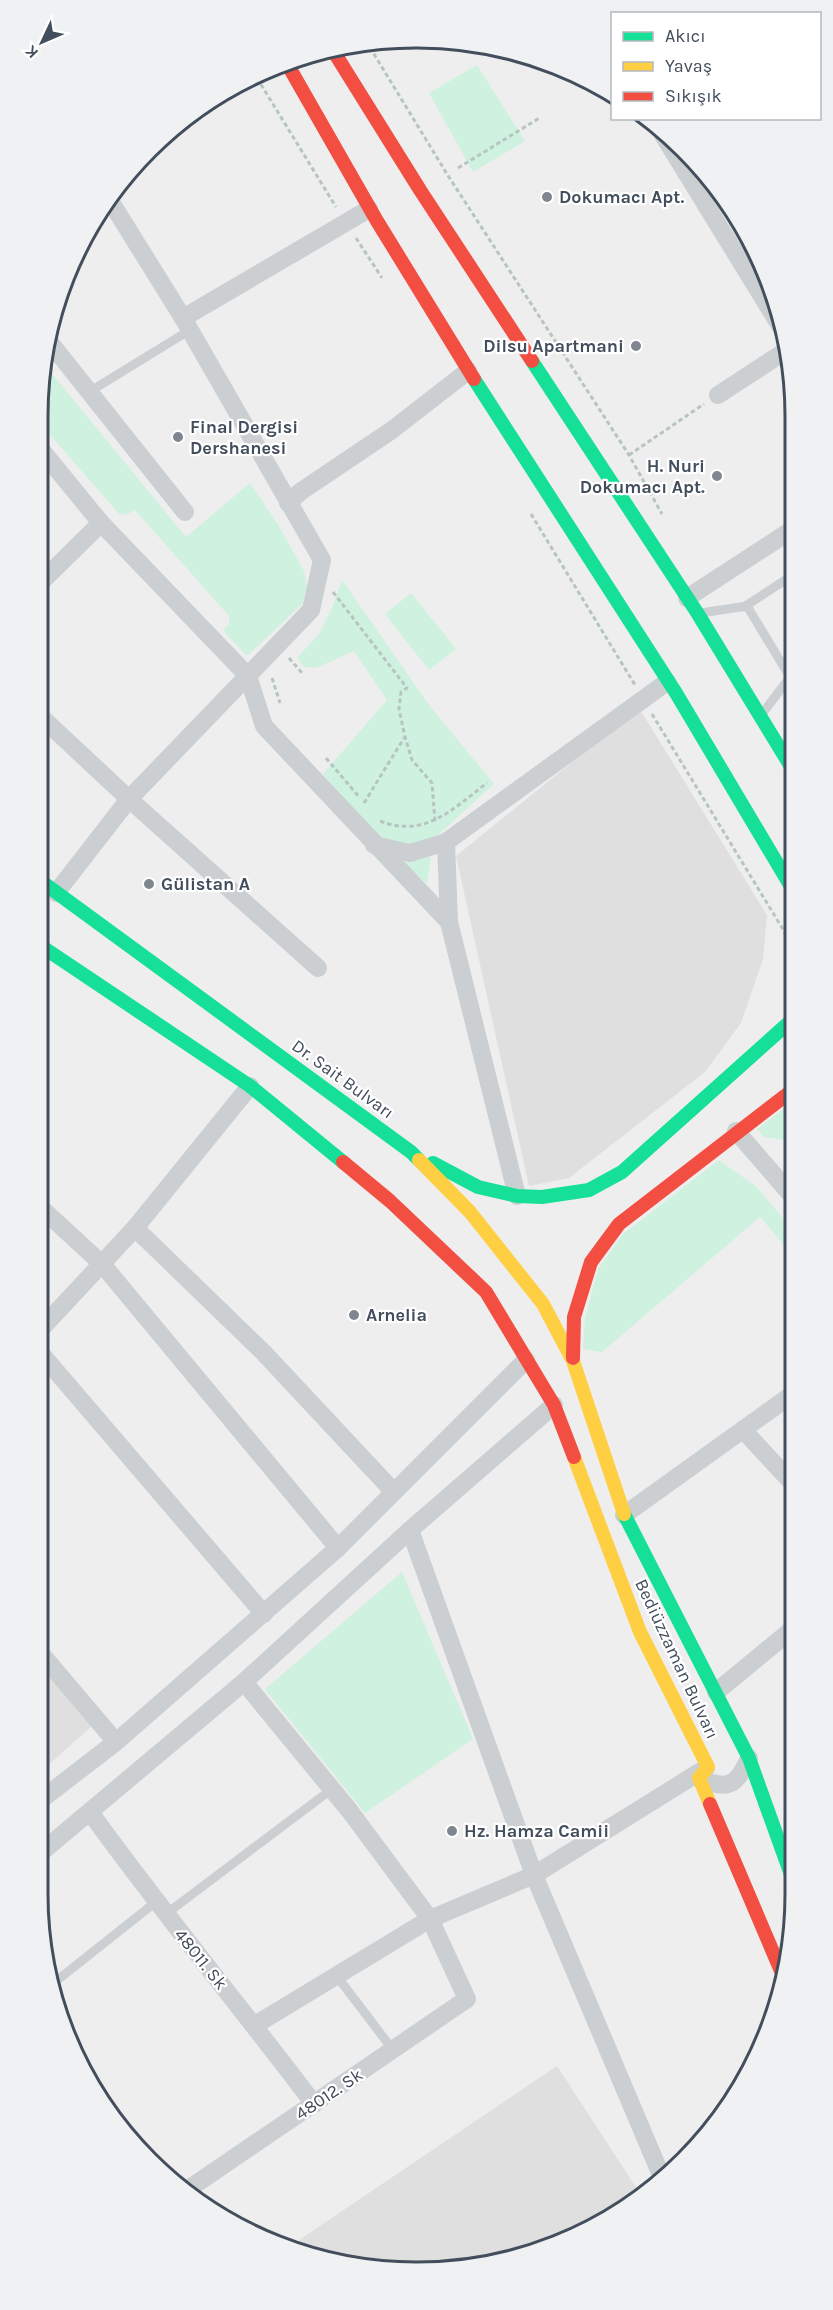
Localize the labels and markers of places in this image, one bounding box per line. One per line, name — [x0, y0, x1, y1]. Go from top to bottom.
place label: Dokumacı Apt. — [559, 186, 684, 208]
marker: Dokumacı Apt. — [540, 190, 554, 204]
place label: Dilsu Apartmani — [483, 335, 624, 357]
marker: Dilsu Apartmani — [629, 339, 643, 353]
place label: Final Dergisi Dershanesi — [190, 416, 298, 459]
marker: Final Dergisi Dershanesi — [171, 430, 185, 444]
place label: H. Nuri Dokumacı Apt. — [580, 455, 705, 498]
marker: H. Nuri Dokumacı Apt. — [710, 469, 724, 483]
place label: Gülistan A — [161, 873, 250, 895]
marker: Gülistan A — [142, 877, 156, 891]
place label: Arnelia — [366, 1304, 427, 1326]
marker: Arnelia — [347, 1308, 361, 1322]
place label: Hz. Hamza Camii — [464, 1820, 609, 1842]
marker: Hz. Hamza Camii — [445, 1824, 459, 1838]

